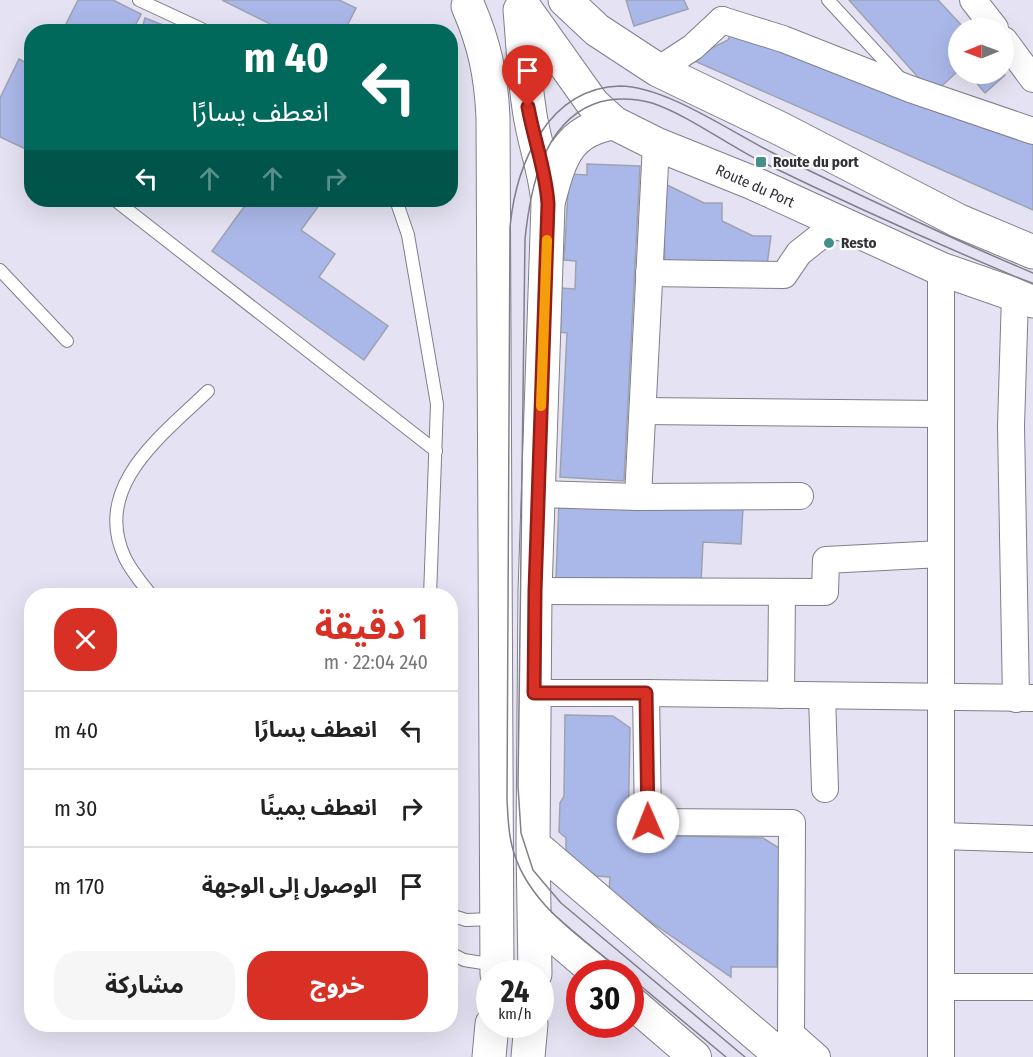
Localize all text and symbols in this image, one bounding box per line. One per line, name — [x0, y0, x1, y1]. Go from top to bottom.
north arrow — [948, 18, 1014, 84]
map controls — [948, 18, 1014, 84]
text: 40 m — [244, 33, 329, 83]
pin — [502, 45, 553, 107]
icon: left — [350, 48, 428, 126]
icon: arrive — [511, 54, 544, 87]
text: انعطف يسارًا — [192, 96, 329, 128]
place label: Route du port — [773, 153, 859, 171]
marker: Route du port — [754, 155, 768, 169]
street label: Route du Port — [713, 161, 797, 211]
icon: left — [130, 162, 163, 195]
icon: ahead — [193, 162, 226, 195]
icon: ahead — [256, 162, 289, 195]
icon: right — [319, 162, 352, 195]
place label: Resto — [841, 234, 876, 252]
marker: Resto — [822, 236, 836, 250]
text: 1 دقيقة — [315, 605, 428, 649]
button: close — [54, 608, 117, 671]
text: 240 m · 22:04 — [324, 650, 428, 674]
icon: left — [395, 714, 428, 747]
text: انعطف يسارًا — [254, 716, 377, 743]
text: 40 m — [54, 717, 98, 744]
position arrow — [616, 790, 680, 854]
icon: right — [395, 792, 428, 825]
text: انعطف يمينًا — [260, 794, 377, 821]
text: 30 m — [54, 795, 97, 822]
icon: arrive — [395, 870, 428, 903]
text: الوصول إلى الوجهة — [202, 872, 377, 899]
text: 170 m — [54, 873, 105, 900]
button: مشاركة — [54, 951, 235, 1020]
button: خروج — [247, 951, 428, 1020]
speed limit sign: 30 — [566, 960, 644, 1038]
text: 24 — [501, 974, 529, 1010]
text: km/h — [498, 1005, 532, 1023]

